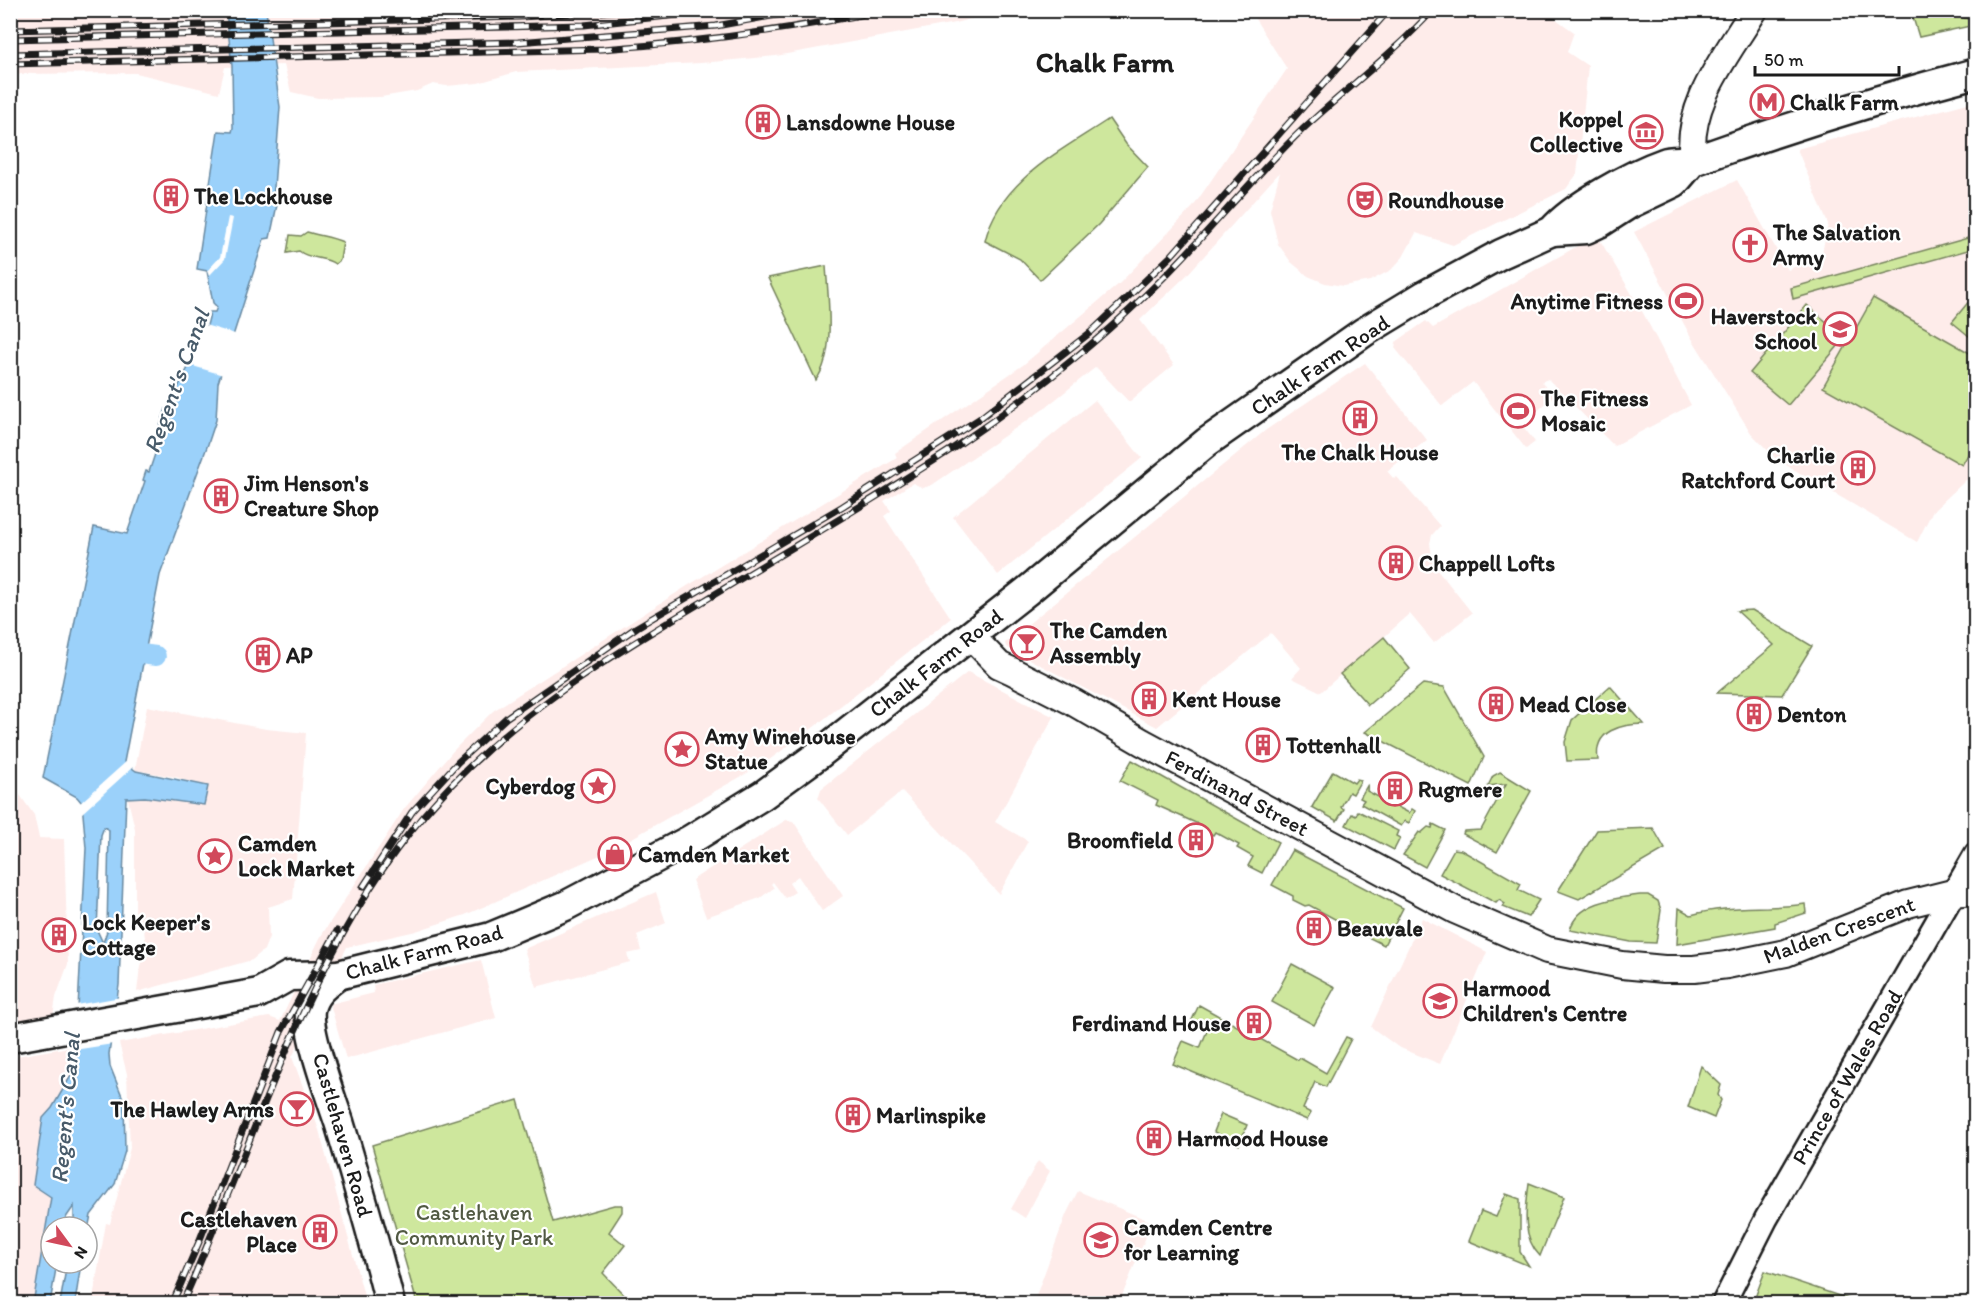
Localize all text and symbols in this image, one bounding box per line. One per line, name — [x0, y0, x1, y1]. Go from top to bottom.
scale bar — [1755, 39, 1899, 77]
district label: Chalk Farm — [1036, 45, 1175, 79]
text: 50 m — [1764, 49, 1804, 71]
metro station icon: Chalk Farm — [1749, 84, 1785, 120]
place label: Chalk Farm — [1790, 89, 1899, 116]
building icon: Lansdowne House — [745, 104, 781, 140]
place label: Koppel Collective — [1530, 106, 1624, 158]
place label: Lansdowne House — [786, 109, 956, 136]
museum icon: Koppel Collective — [1628, 114, 1664, 150]
building icon: The Lockhouse — [153, 178, 189, 214]
theatre icon: Roundhouse — [1347, 182, 1383, 218]
place label: The Lockhouse — [193, 183, 333, 210]
place label: Roundhouse — [1388, 187, 1504, 214]
place label: The Salvation Army — [1772, 219, 1901, 271]
church icon: The Salvation Army — [1732, 227, 1768, 263]
sports icon: Anytime Fitness — [1668, 283, 1704, 319]
place label: Anytime Fitness — [1510, 288, 1663, 315]
water label: Regent's Canal — [137, 303, 216, 457]
place label: Haverstock School — [1711, 303, 1818, 355]
street label: Chalk Farm Road — [1245, 309, 1395, 421]
school or university icon: Haverstock School — [1822, 311, 1858, 347]
place label: The Fitness Mosaic — [1540, 385, 1649, 437]
sports icon: The Fitness Mosaic — [1500, 393, 1536, 429]
building icon: The Chalk House — [1342, 400, 1378, 436]
place label: The Chalk House — [1280, 439, 1439, 466]
place label: Charlie Ratchford Court — [1681, 442, 1836, 494]
building icon: Charlie Ratchford Court — [1840, 450, 1876, 486]
place label: Jim Henson's Creature Shop — [243, 470, 379, 522]
building icon: Jim Henson's Creature Shop — [203, 478, 239, 514]
building icon: Chappell Lofts — [1378, 545, 1414, 581]
place label: Chappell Lofts — [1419, 550, 1555, 577]
street label: Chalk Farm Road — [864, 603, 1008, 723]
place label: The Camden Assembly — [1049, 617, 1168, 669]
bar icon: The Camden Assembly — [1009, 625, 1045, 661]
building icon: AP — [245, 637, 281, 673]
place label: AP — [285, 642, 313, 669]
building icon: Kent House — [1131, 681, 1167, 717]
place label: Kent House — [1172, 686, 1281, 713]
building icon: Mead Close — [1478, 686, 1514, 722]
place label: Mead Close — [1519, 691, 1627, 718]
building icon: Denton — [1736, 696, 1772, 732]
place label: Denton — [1777, 701, 1847, 728]
place label: Amy Winehouse Statue — [704, 723, 856, 775]
building icon: Tottenhall — [1245, 727, 1281, 763]
place icon: Amy Winehouse Statue — [664, 731, 700, 767]
place label: Tottenhall — [1285, 732, 1382, 759]
street label: Ferdinand Street — [1161, 744, 1313, 842]
place icon: Cyberdog — [580, 768, 616, 804]
building icon: Rugmere — [1377, 771, 1413, 807]
place label: Cyberdog — [486, 773, 576, 800]
place label: Rugmere — [1418, 776, 1503, 803]
building icon: Broomfield — [1178, 822, 1214, 858]
place label: Broomfield — [1067, 827, 1174, 854]
place label: Camden Lock Market — [238, 830, 355, 882]
shop icon: Camden Market — [597, 836, 633, 872]
place icon: Camden Lock Market — [197, 838, 233, 874]
place label: Camden Market — [638, 841, 790, 868]
street label: Malden Crescent — [1760, 890, 1918, 970]
place label: Lock Keeper's Cottage — [82, 909, 211, 961]
building icon: Beauvale — [1296, 910, 1332, 946]
place label: Beauvale — [1337, 915, 1423, 942]
building icon: Lock Keeper's Cottage — [41, 917, 77, 953]
street label: Chalk Farm Road — [342, 918, 506, 986]
place label: Harmood Children's Centre — [1463, 975, 1627, 1027]
school or university icon: Harmood Children's Centre — [1422, 983, 1458, 1019]
street label: Prince of Wales Road — [1786, 984, 1908, 1170]
building icon: Ferdinand House — [1236, 1005, 1272, 1041]
place label: Ferdinand House — [1072, 1010, 1231, 1037]
water label: Regent's Canal — [44, 1029, 86, 1185]
street label: Castlehaven Road — [307, 1050, 379, 1220]
bar icon: The Hawley Arms — [279, 1091, 315, 1127]
place label: The Hawley Arms — [110, 1096, 274, 1123]
building icon: Marlinspike — [835, 1097, 871, 1133]
place label: Marlinspike — [876, 1102, 986, 1129]
building icon: Harmood House — [1136, 1120, 1172, 1156]
place label: Harmood House — [1177, 1125, 1329, 1152]
park label: Castlehaven Community Park — [395, 1199, 554, 1251]
place label: Castlehaven Place — [180, 1206, 298, 1258]
building icon: Castlehaven Place — [302, 1214, 338, 1250]
place label: Camden Centre for Learning — [1124, 1214, 1272, 1266]
north arrow — [39, 1215, 99, 1275]
school or university icon: Camden Centre for Learning — [1083, 1222, 1119, 1258]
text: N — [70, 1243, 92, 1263]

